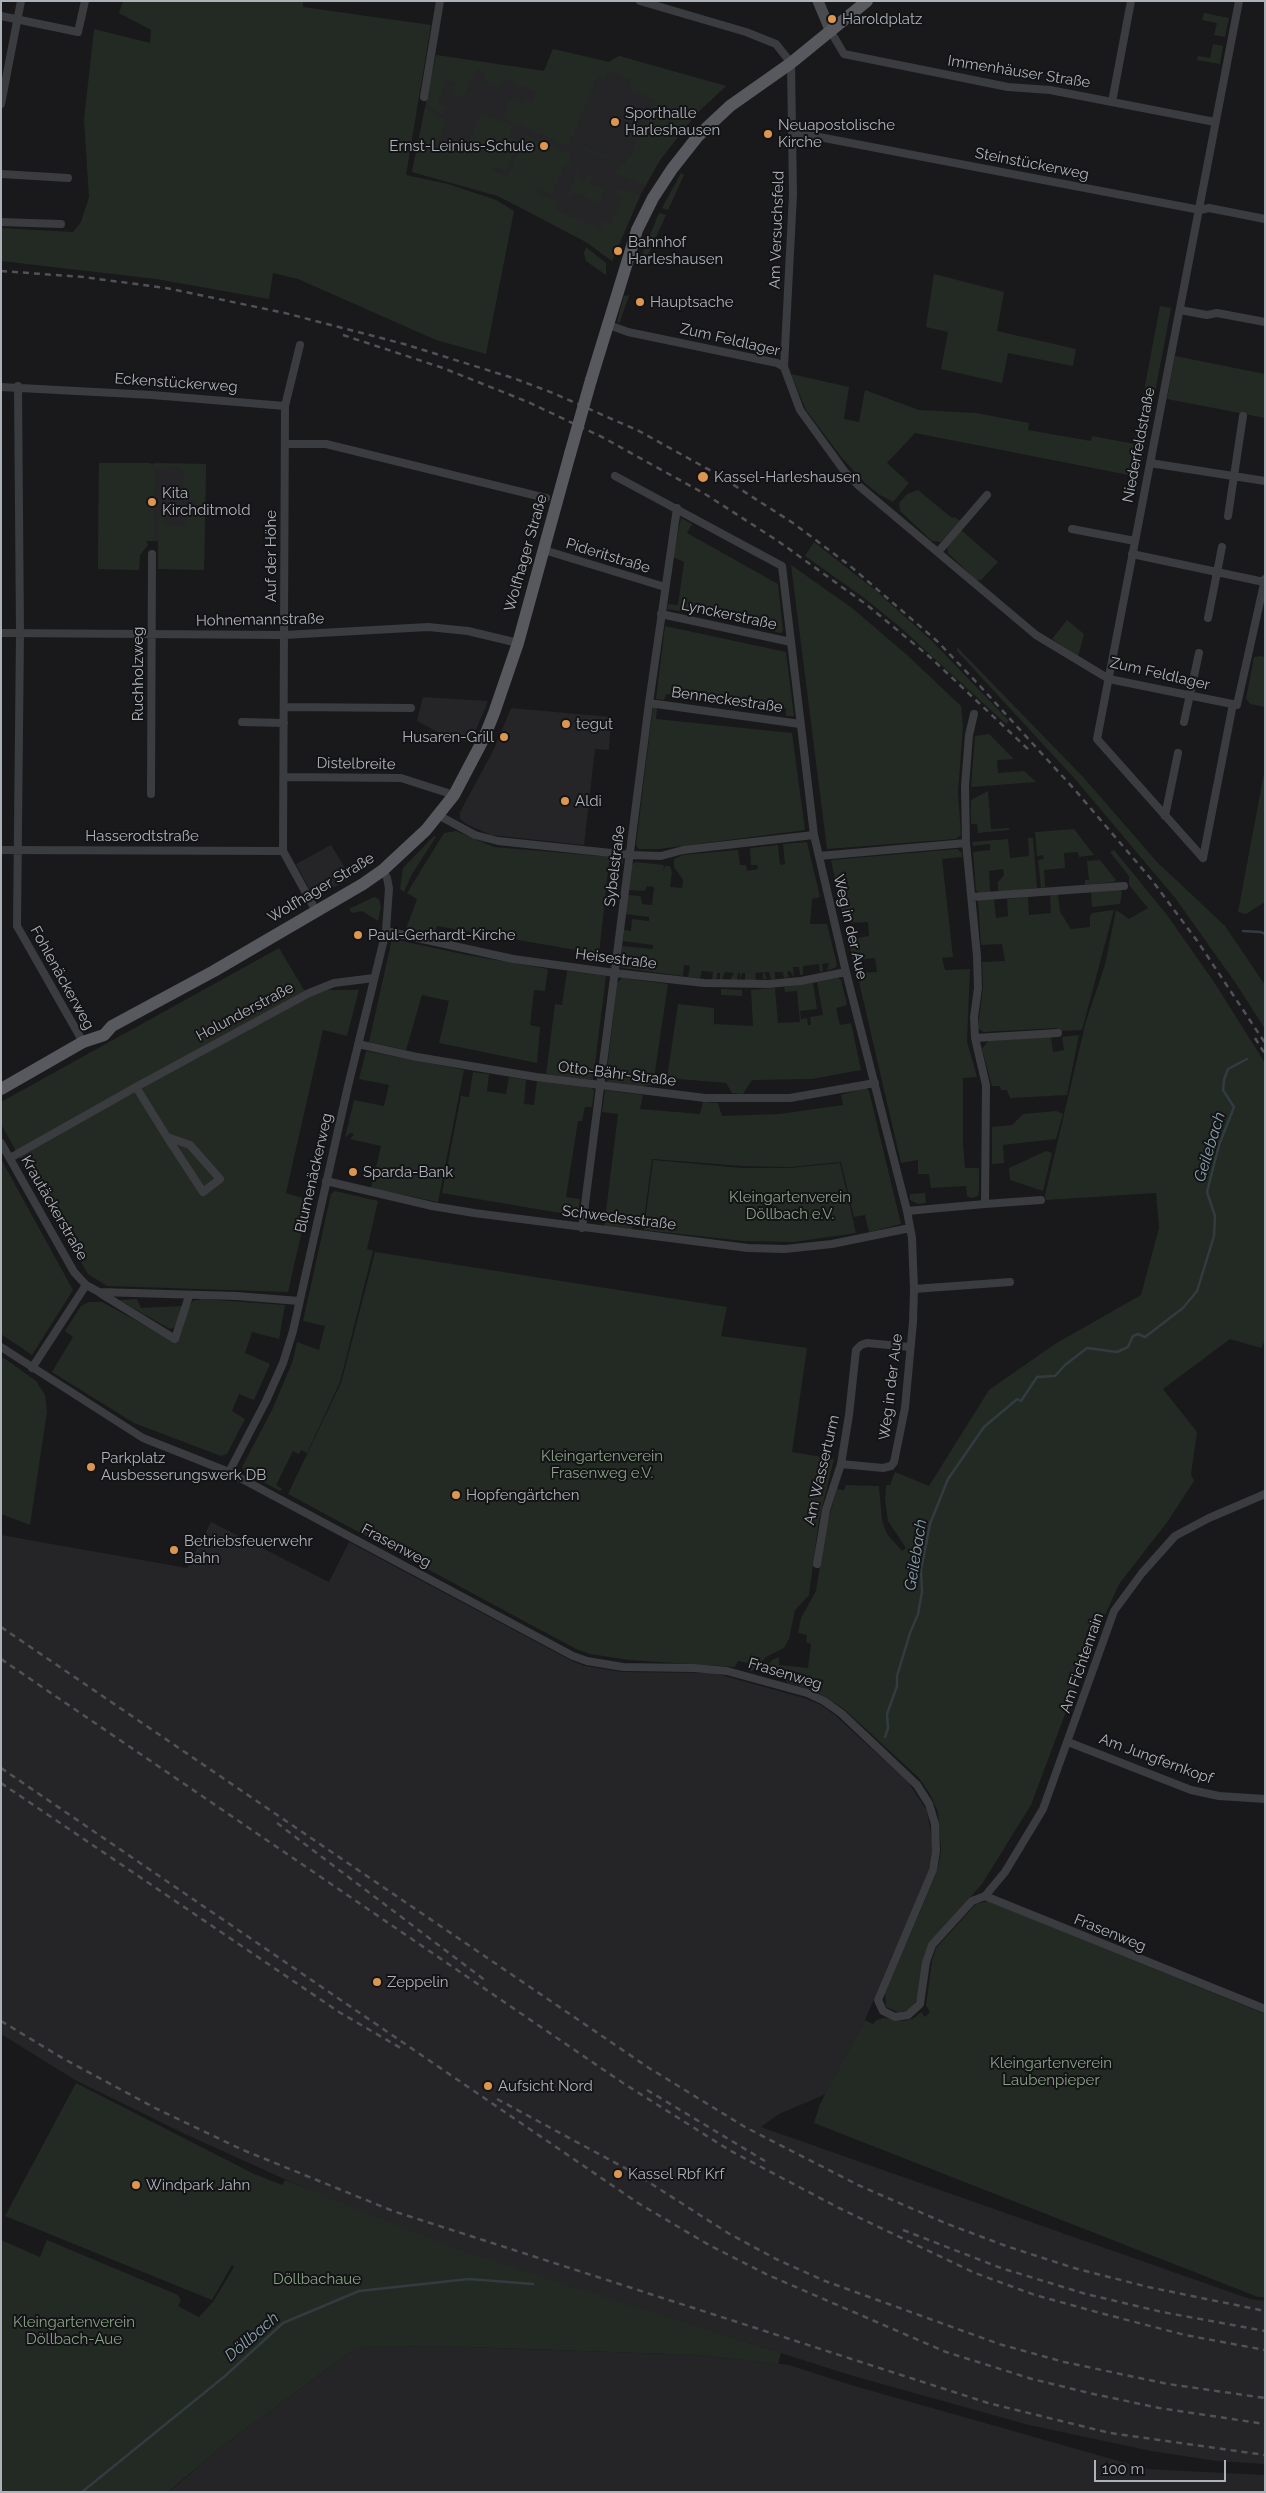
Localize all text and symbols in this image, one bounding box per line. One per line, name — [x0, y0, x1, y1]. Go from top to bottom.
place label: Haroldplatz — [842, 10, 922, 28]
marker: Haroldplatz — [826, 13, 838, 25]
street label: Immenhäuser Straße — [946, 52, 1092, 92]
place label: Sporthalle Harleshausen — [625, 104, 720, 139]
marker: Sporthalle Harleshausen — [609, 116, 621, 128]
place label: Neuapostolische Kirche — [778, 116, 895, 151]
marker: Neuapostolische Kirche — [762, 128, 774, 140]
place label: Ernst-Leinius-Schule — [389, 137, 534, 155]
marker: Ernst-Leinius-Schule — [538, 140, 550, 152]
street label: Steinstückerweg — [973, 144, 1091, 184]
street label: Am Versuchsfeld — [766, 171, 788, 289]
place label: Bahnhof Harleshausen — [628, 233, 723, 268]
marker: Bahnhof Harleshausen — [612, 245, 624, 257]
place label: Hauptsache — [650, 293, 733, 311]
marker: Hauptsache — [634, 296, 646, 308]
street label: Zum Feldlager — [678, 320, 782, 360]
street label: Eckenstückerweg — [114, 370, 238, 396]
street label: Niederfeldstraße — [1119, 386, 1159, 504]
place label: Kassel-Harleshausen — [714, 468, 860, 486]
marker: Kassel-Harleshausen — [696, 470, 710, 484]
place label: Kita Kirchditmold — [162, 484, 251, 519]
street label: Wolfhager Straße — [501, 492, 551, 614]
marker: Kita Kirchditmold — [146, 496, 158, 508]
street label: Auf der Höhe — [262, 510, 280, 602]
street label: Pideritstraße — [564, 535, 652, 577]
street label: Lynckerstraße — [680, 596, 778, 634]
street label: Hohnemannstraße — [196, 610, 324, 630]
street label: Ruchholzweg — [129, 627, 147, 721]
street label: Zum Feldlager — [1108, 654, 1212, 694]
street label: Benneckestraße — [670, 683, 784, 717]
place label: tegut — [576, 715, 613, 733]
marker: tegut — [560, 718, 572, 730]
place label: Husaren-Grill — [402, 728, 494, 746]
marker: Husaren-Grill — [498, 731, 510, 743]
street label: Distelbreite — [316, 754, 396, 774]
place label: Aldi — [575, 792, 602, 810]
marker: Aldi — [559, 795, 571, 807]
street label: Sybelstraße — [601, 824, 629, 908]
street label: Hasserodtstraße — [85, 827, 199, 845]
street label: Wolfhager Straße — [264, 849, 378, 927]
street label: Weg in der Aue — [829, 873, 871, 981]
street label: Fohlenäckerweg — [26, 923, 98, 1033]
place label: Paul-Gerhardt-Kirche — [368, 926, 516, 944]
marker: Paul-Gerhardt-Kirche — [352, 929, 364, 941]
street label: Heisestraße — [574, 945, 658, 973]
street label: Holunderstraße — [193, 979, 297, 1045]
street label: Otto-Bähr-Straße — [557, 1058, 677, 1090]
water label: Geilebach — [1190, 1110, 1230, 1184]
street label: Blumenäckerweg — [291, 1111, 337, 1235]
street label: Krautäckerstraße — [17, 1153, 91, 1263]
place label: Sparda-Bank — [363, 1163, 453, 1181]
marker: Sparda-Bank — [347, 1166, 359, 1178]
park label: Kleingartenverein Döllbach e.V. — [729, 1188, 851, 1223]
street label: Schwedesstraße — [561, 1202, 677, 1234]
street label: Weg in der Aue — [876, 1333, 906, 1441]
street label: Am Wasserturm — [801, 1413, 843, 1527]
park label: Kleingartenverein Frasenweg e.V. — [541, 1447, 663, 1482]
place label: Parkplatz Ausbesserungswerk DB — [101, 1449, 266, 1484]
marker: Parkplatz Ausbesserungswerk DB — [85, 1461, 97, 1473]
place label: Hopfengärtchen — [466, 1486, 579, 1504]
marker: Hopfengärtchen — [450, 1489, 462, 1501]
water label: Geilebach — [901, 1518, 931, 1592]
street label: Frasenweg — [358, 1520, 434, 1572]
place label: Betriebsfeuerwehr Bahn — [184, 1532, 313, 1567]
marker: Betriebsfeuerwehr Bahn — [168, 1544, 180, 1556]
street label: Am Fichtenrain — [1056, 1611, 1108, 1715]
street label: Frasenweg — [746, 1654, 824, 1694]
street label: Am Jungfernkopf — [1097, 1730, 1215, 1788]
street label: Frasenweg — [1071, 1910, 1149, 1956]
place label: Zeppelin — [387, 1973, 448, 1991]
marker: Zeppelin — [371, 1976, 383, 1988]
park label: Kleingartenverein Laubenpieper — [990, 2054, 1112, 2089]
place label: Aufsicht Nord — [498, 2077, 593, 2095]
marker: Aufsicht Nord — [482, 2080, 494, 2092]
place label: Kassel Rbf Krf — [628, 2165, 725, 2183]
marker: Kassel Rbf Krf — [612, 2168, 624, 2180]
place label: Windpark Jahn — [146, 2176, 250, 2194]
marker: Windpark Jahn — [130, 2179, 142, 2191]
park label: Döllbachaue — [273, 2270, 361, 2288]
water label: Döllbach — [221, 2308, 283, 2366]
park label: Kleingartenverein Döllbach-Aue — [13, 2313, 135, 2348]
scale bar — [1096, 2450, 1228, 2482]
text: 100 m — [1102, 2460, 1144, 2478]

